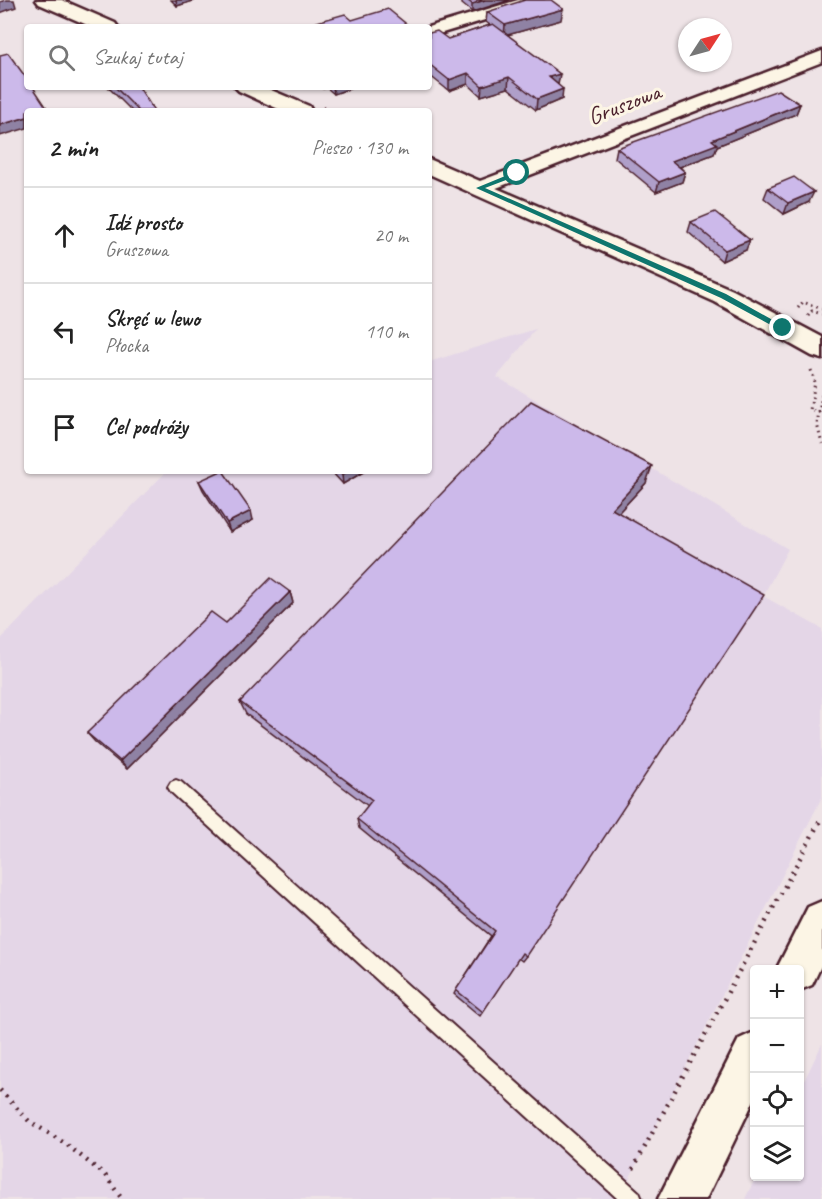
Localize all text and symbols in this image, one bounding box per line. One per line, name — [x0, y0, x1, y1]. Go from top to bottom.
north arrow — [678, 18, 732, 72]
search box — [24, 24, 432, 90]
icon: search — [45, 41, 78, 74]
text: Szukaj tutaj — [93, 43, 183, 71]
street label: Gruszowa — [583, 76, 667, 132]
text: 2 min — [48, 131, 98, 164]
text: Pieszo · 130 m — [312, 135, 408, 160]
route start — [503, 159, 529, 185]
text: Idź prosto — [105, 209, 182, 237]
icon: ahead — [48, 219, 81, 252]
text: 20 m — [374, 223, 408, 248]
text: Gruszowa — [105, 237, 168, 262]
text: Skręć w lewo — [105, 305, 200, 333]
route end — [769, 314, 795, 340]
icon: left — [48, 315, 81, 348]
text: 110 m — [365, 319, 408, 344]
text: Płocka — [105, 333, 148, 358]
icon: arrive — [48, 411, 81, 444]
text: Cel podróży — [105, 413, 188, 441]
map controls — [750, 965, 804, 1181]
button: + — [750, 965, 804, 1019]
button: − — [750, 1019, 804, 1073]
button: locate — [750, 1073, 804, 1127]
button: layers — [750, 1127, 804, 1181]

